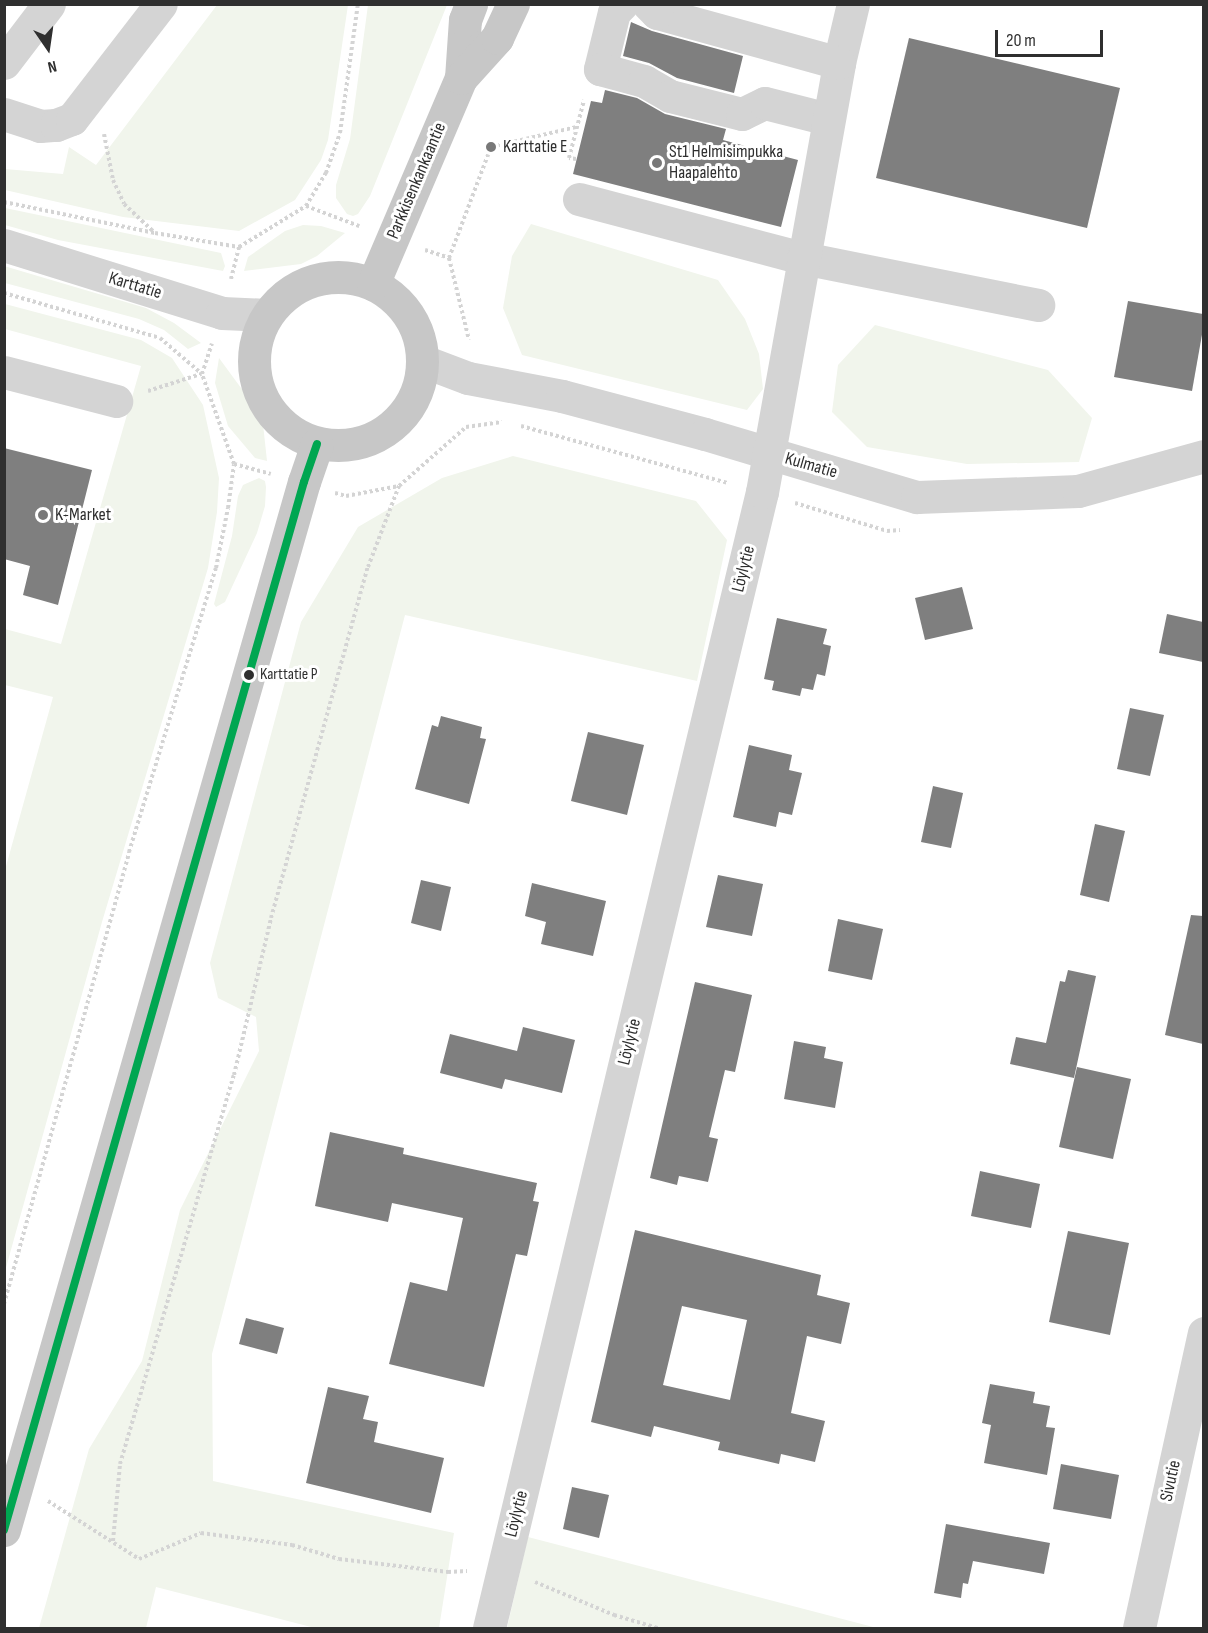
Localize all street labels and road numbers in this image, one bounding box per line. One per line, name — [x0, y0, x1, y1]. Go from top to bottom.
street label: Parkkisenkankaantie — [383, 120, 451, 242]
street label: Karttatie — [106, 268, 164, 304]
street label: Kulmatie — [782, 448, 840, 484]
street label: Löylytie — [728, 543, 760, 595]
street label: Löylytie — [614, 1016, 646, 1068]
street label: Sivutie — [1156, 1458, 1186, 1504]
street label: Löylytie — [501, 1488, 533, 1540]

